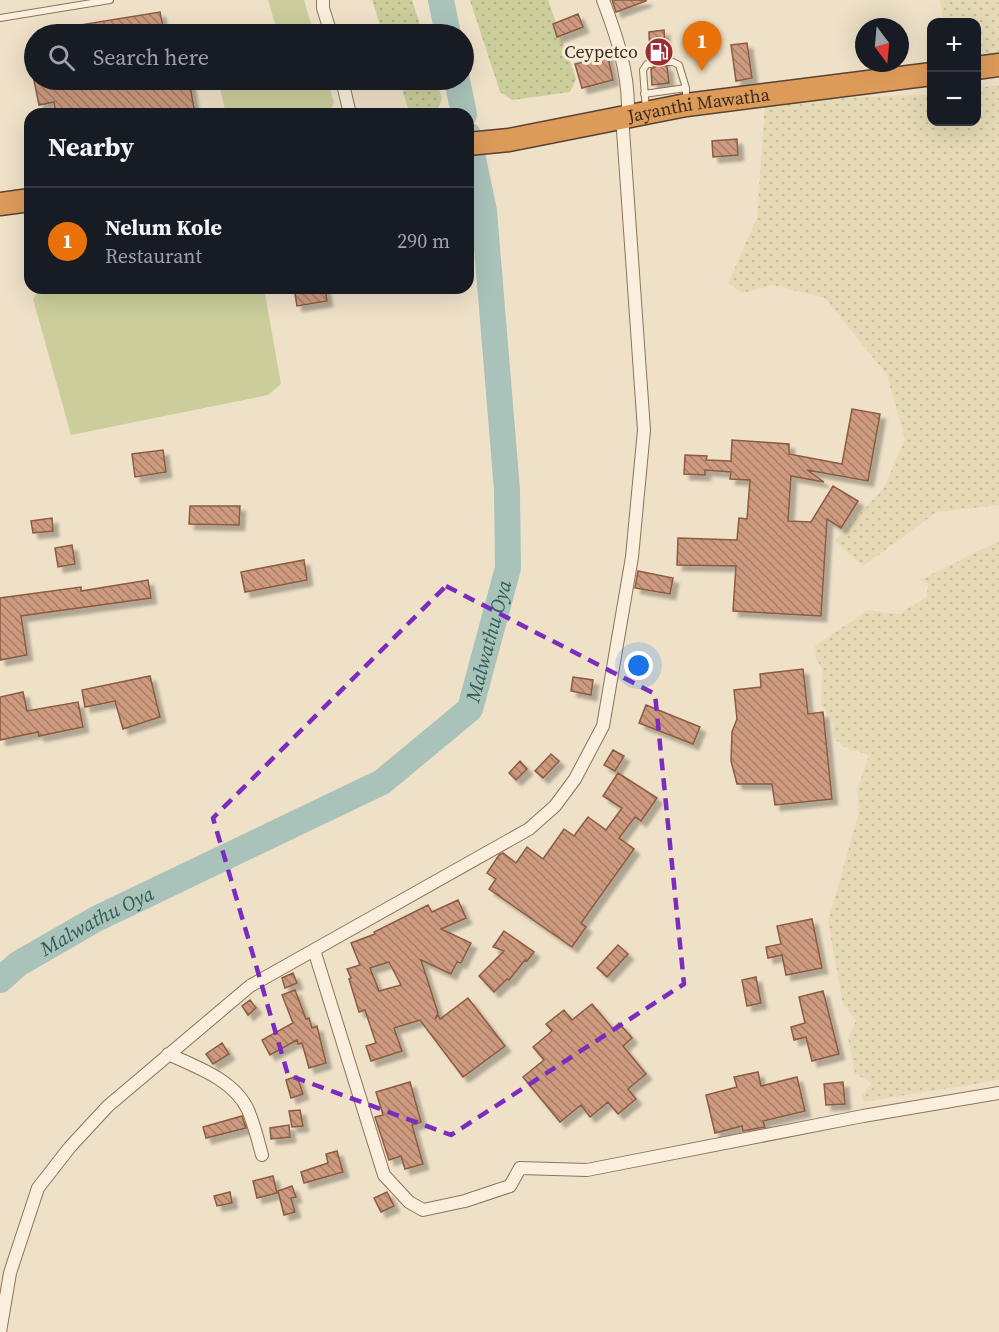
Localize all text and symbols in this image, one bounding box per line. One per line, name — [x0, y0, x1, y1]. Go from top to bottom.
north arrow — [855, 18, 909, 72]
map controls — [927, 18, 981, 126]
button: + — [927, 18, 981, 72]
pin: 1 — [682, 22, 722, 71]
search box — [24, 24, 474, 90]
fuel station icon: Ceypetco — [643, 36, 675, 68]
place label: Ceypetco — [564, 39, 638, 64]
icon: search — [45, 41, 78, 74]
text: Search here — [93, 42, 209, 72]
button: − — [927, 72, 981, 126]
street label: Jayanthi Mawatha — [624, 81, 772, 128]
text: Nearby — [48, 129, 134, 165]
text: Nelum Kole — [105, 212, 222, 242]
text: 1 — [62, 227, 73, 255]
text: 290 m — [397, 227, 450, 255]
text: Restaurant — [105, 242, 202, 270]
water label: Malwathu Oya — [458, 576, 518, 706]
your location — [624, 651, 653, 680]
water label: Malwathu Oya — [34, 879, 159, 963]

